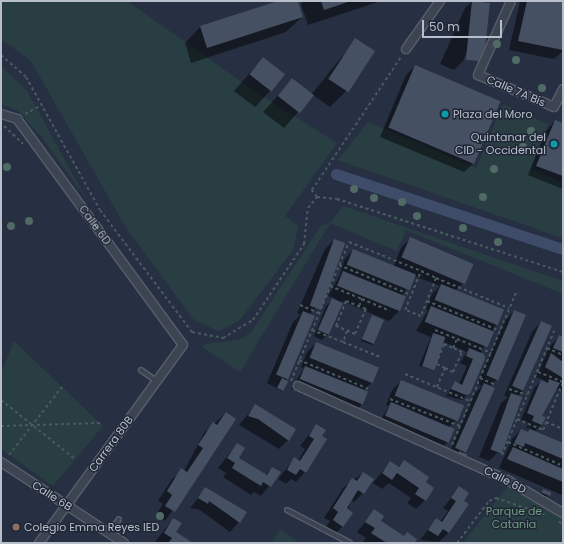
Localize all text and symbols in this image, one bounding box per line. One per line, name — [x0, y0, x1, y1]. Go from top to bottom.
scale bar — [424, 12, 504, 38]
text: 50 m — [429, 18, 460, 35]
street label: Calle 7A Bis — [485, 73, 547, 109]
place label: Plaza del Moro — [453, 107, 532, 121]
marker: Plaza del Moro — [440, 109, 450, 119]
place label: Quintanar del CID - Occidental — [455, 131, 546, 157]
marker: Quintanar del CID - Occidental — [549, 139, 559, 149]
street label: Calle 6D — [76, 203, 114, 247]
street label: Carrera 80B — [86, 413, 136, 475]
street label: Calle 6D — [482, 464, 528, 496]
street label: Calle 6B — [30, 478, 74, 514]
park label: Parque de Catania — [486, 505, 542, 531]
place label: Colegio Emma Reyes IED — [24, 520, 159, 534]
marker: Colegio Emma Reyes IED — [11, 522, 21, 532]

